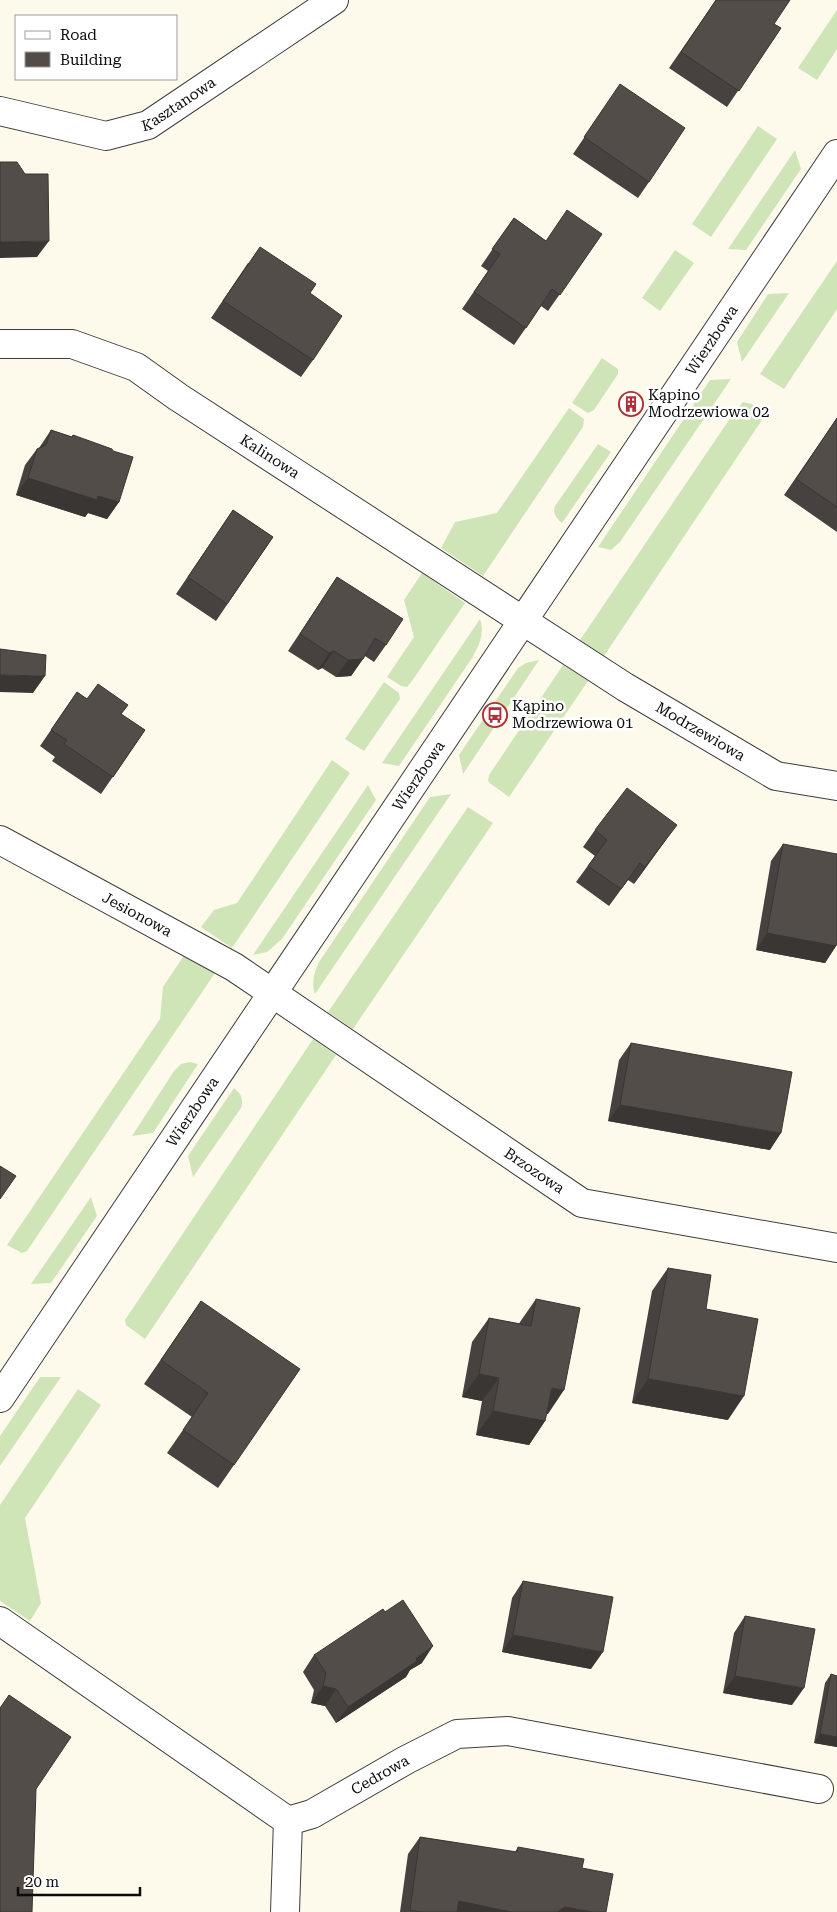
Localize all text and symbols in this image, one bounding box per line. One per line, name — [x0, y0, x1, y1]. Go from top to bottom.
legend — [15, 15, 178, 80]
text: Road — [60, 26, 97, 44]
text: Building — [60, 51, 122, 69]
street label: Kasztanowa — [140, 73, 219, 135]
street label: Wierzbowa — [682, 302, 742, 379]
place label: Kąpino Modrzewiowa 02 — [648, 386, 769, 421]
building icon: Kąpino Modrzewiowa 02 — [618, 391, 644, 417]
street label: Kalinowa — [237, 431, 303, 482]
place label: Kąpino Modrzewiowa 01 — [512, 697, 633, 732]
street label: Modrzewiowa — [652, 698, 748, 765]
bus stop icon: Kąpino Modrzewiowa 01 — [482, 702, 508, 728]
street label: Wierzbowa — [389, 737, 449, 814]
street label: Jesionowa — [99, 888, 175, 941]
street label: Wierzbowa — [163, 1073, 223, 1150]
street label: Brzozowa — [501, 1144, 568, 1197]
street label: Cedrowa — [348, 1751, 412, 1799]
scale bar — [18, 1864, 140, 1896]
text: 20 m — [25, 1873, 60, 1891]

